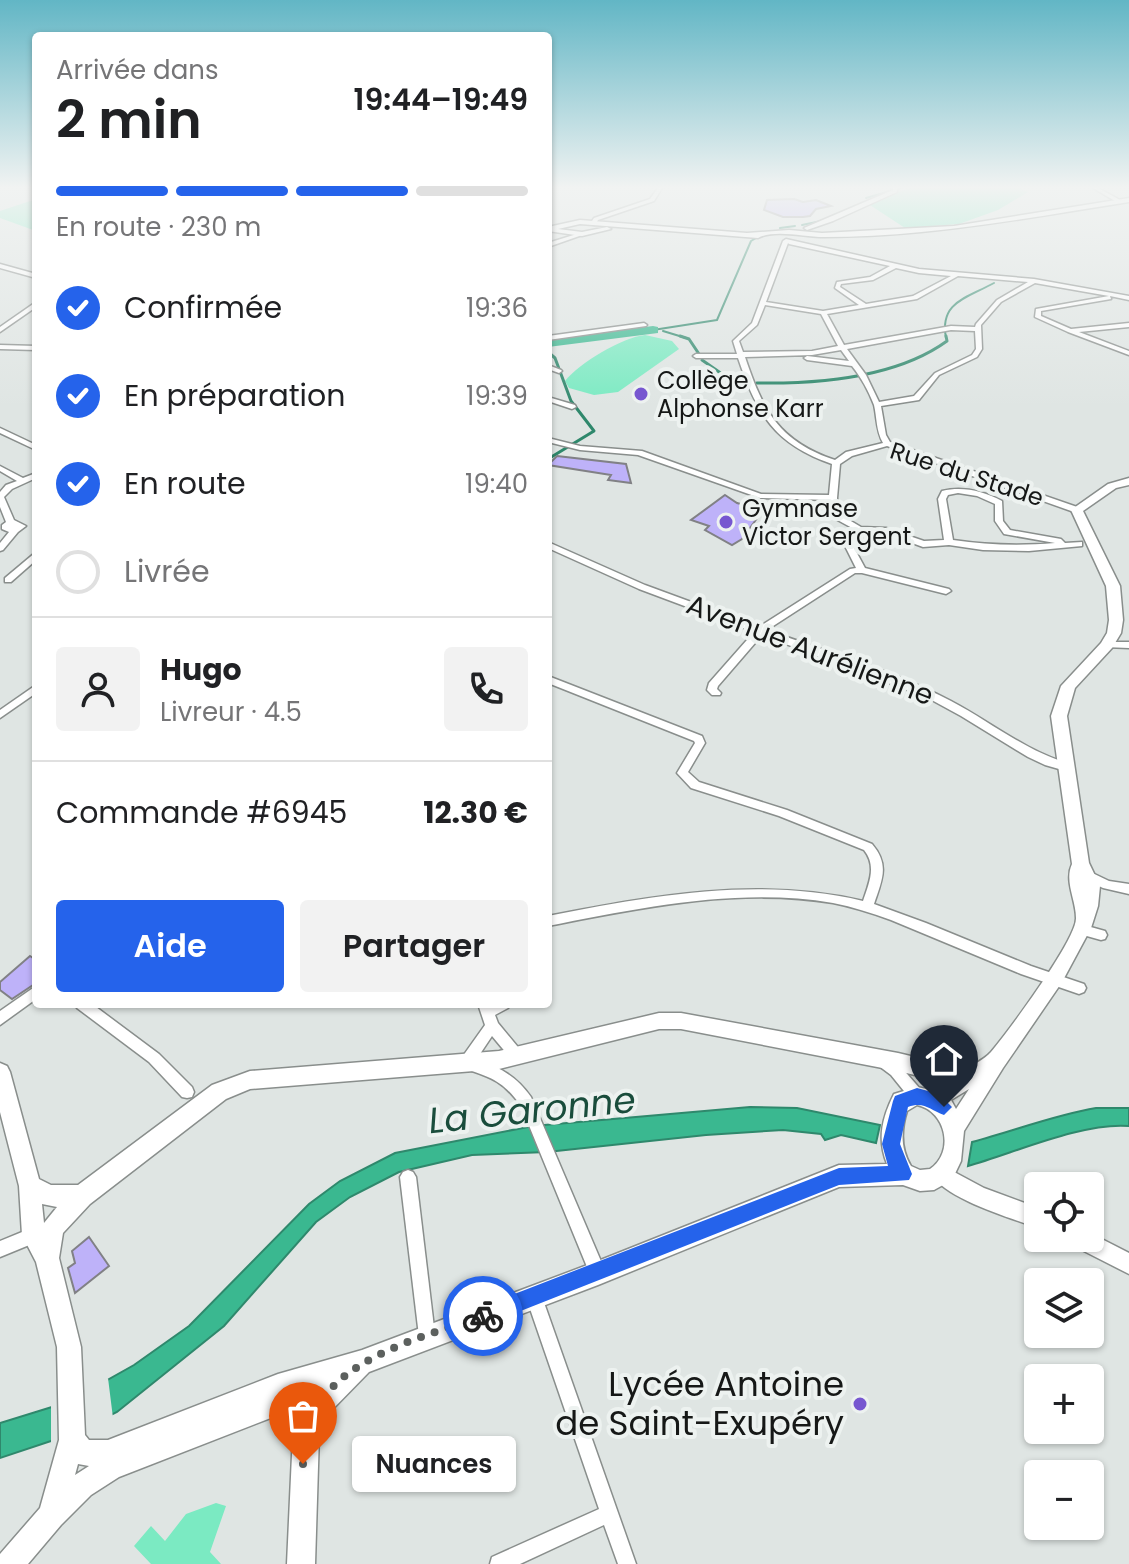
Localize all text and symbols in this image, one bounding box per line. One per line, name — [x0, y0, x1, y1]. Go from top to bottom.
text: Arrivée dans — [56, 52, 218, 88]
text: 19:44–19:49 — [354, 78, 528, 121]
text: 2 min — [56, 83, 202, 156]
text: En route · 230 m — [56, 209, 261, 245]
icon: check — [56, 286, 100, 330]
text: Confirmée — [124, 286, 282, 329]
text: 19:36 — [466, 290, 528, 326]
place label: Collège Alphonse Karr — [657, 364, 824, 425]
icon: check — [56, 374, 100, 418]
text: En préparation — [124, 374, 345, 417]
text: 19:39 — [466, 378, 528, 414]
marker: Collège Alphonse Karr — [632, 385, 650, 403]
street label: Rue du Stade — [886, 434, 1048, 514]
icon: check — [56, 462, 100, 506]
text: En route — [124, 462, 246, 505]
text: 19:40 — [465, 466, 528, 502]
place label: Gymnase Victor Sergent — [742, 492, 911, 553]
marker: Gymnase Victor Sergent — [717, 513, 735, 531]
text: Livrée — [124, 550, 210, 593]
street label: Avenue Aurélienne — [681, 585, 939, 715]
button: person — [56, 647, 140, 731]
button: phone — [444, 647, 528, 731]
text: Hugo — [160, 648, 242, 691]
text: Livreur · 4.5 — [160, 694, 302, 730]
text: Commande #6945 — [56, 791, 347, 834]
text: 12.30 € — [423, 791, 528, 834]
button: Aide — [56, 900, 284, 992]
button: Partager — [300, 900, 528, 992]
pin — [910, 1025, 978, 1107]
icon: home — [922, 1037, 966, 1081]
water label: La Garonne — [426, 1074, 638, 1146]
map controls — [1024, 1172, 1104, 1540]
button: locate — [1024, 1172, 1104, 1252]
button: layers — [1024, 1268, 1104, 1348]
courier — [443, 1276, 523, 1356]
icon: bike — [461, 1294, 505, 1338]
place label: Lycée Antoine de Saint-Exupéry — [555, 1360, 844, 1447]
button: + — [1024, 1364, 1104, 1444]
pin — [269, 1382, 337, 1464]
icon: bag — [281, 1394, 325, 1438]
marker: Lycée Antoine de Saint-Exupéry — [851, 1395, 869, 1413]
callout: Nuances — [351, 1436, 515, 1492]
text: Nuances — [376, 1446, 492, 1482]
button: − — [1024, 1460, 1104, 1540]

